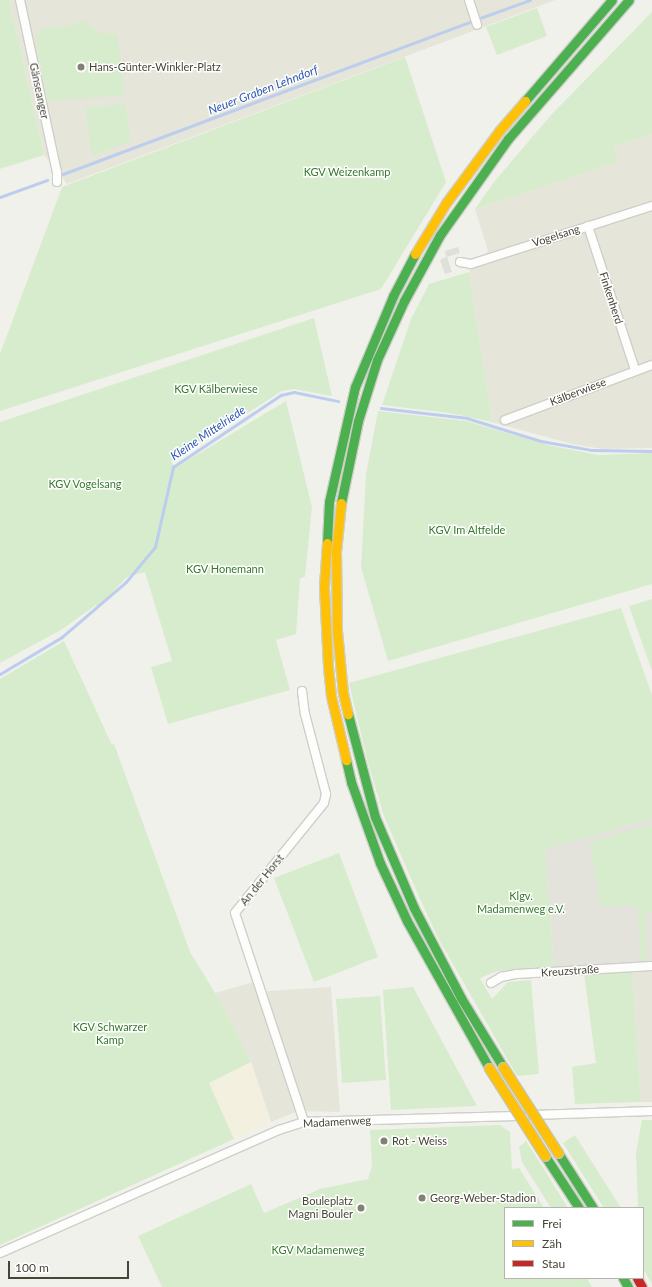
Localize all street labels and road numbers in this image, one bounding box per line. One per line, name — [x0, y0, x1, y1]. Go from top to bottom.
street label: Gänseanger — [27, 62, 51, 120]
street label: Vogelsang — [531, 222, 581, 250]
street label: Finkenherd — [596, 270, 626, 326]
street label: Kälberwiese — [548, 375, 608, 409]
street label: An der Horst — [237, 852, 287, 908]
street label: Kreuzstraße — [540, 962, 600, 980]
street label: Madamenweg — [303, 1114, 371, 1130]

